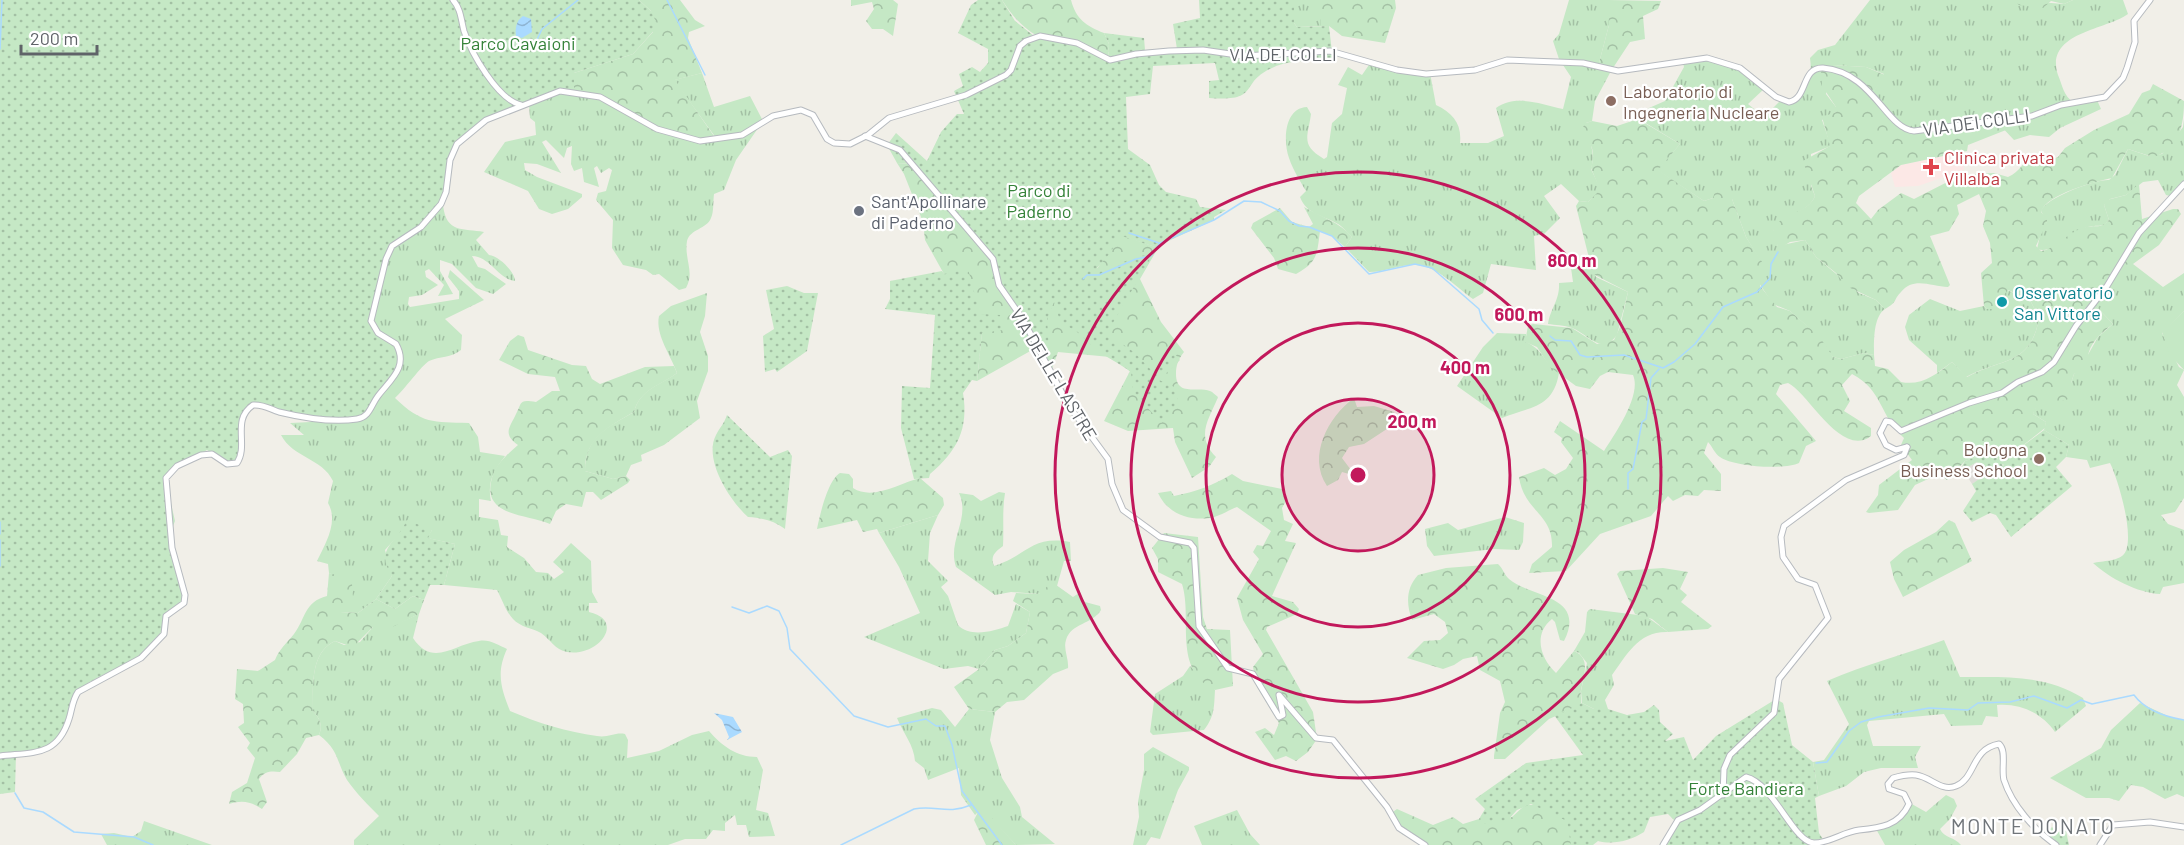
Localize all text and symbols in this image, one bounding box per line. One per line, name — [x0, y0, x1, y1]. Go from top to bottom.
scale bar — [21, 18, 98, 56]
text: 200 m — [30, 27, 78, 49]
park label: Parco Cavaioni — [460, 32, 576, 54]
street label: VIA DEI COLLI — [1229, 43, 1337, 65]
place label: Laboratorio di Ingegneria Nucleare — [1623, 80, 1779, 123]
marker: Laboratorio di Ingegneria Nucleare — [1604, 94, 1618, 108]
street label: VIA DEI COLLI — [1921, 104, 2031, 140]
place label: Clinica privata Villalba — [1944, 146, 2054, 189]
marker: Clinica privata Villalba — [1922, 158, 1940, 176]
park label: Parco di Paderno — [1006, 179, 1072, 222]
place label: Sant'Apollinare di Paderno — [871, 190, 987, 233]
marker: Sant'Apollinare di Paderno — [852, 204, 866, 218]
text: 800 m — [1548, 249, 1596, 271]
place label: Osservatorio San Vittore — [2014, 281, 2113, 324]
marker: Osservatorio San Vittore — [1995, 295, 2009, 309]
text: 600 m — [1495, 303, 1543, 325]
street label: VIA DELLE LASTRE — [1006, 304, 1102, 444]
text: 400 m — [1440, 356, 1490, 378]
text: 200 m — [1387, 410, 1437, 432]
place label: Bologna Business School — [1900, 438, 2027, 481]
marker: Bologna Business School — [2032, 452, 2046, 466]
centre of rings — [1348, 465, 1368, 485]
park label: Forte Bandiera — [1688, 777, 1804, 799]
district label: MONTE DONATO — [1951, 813, 2115, 838]

